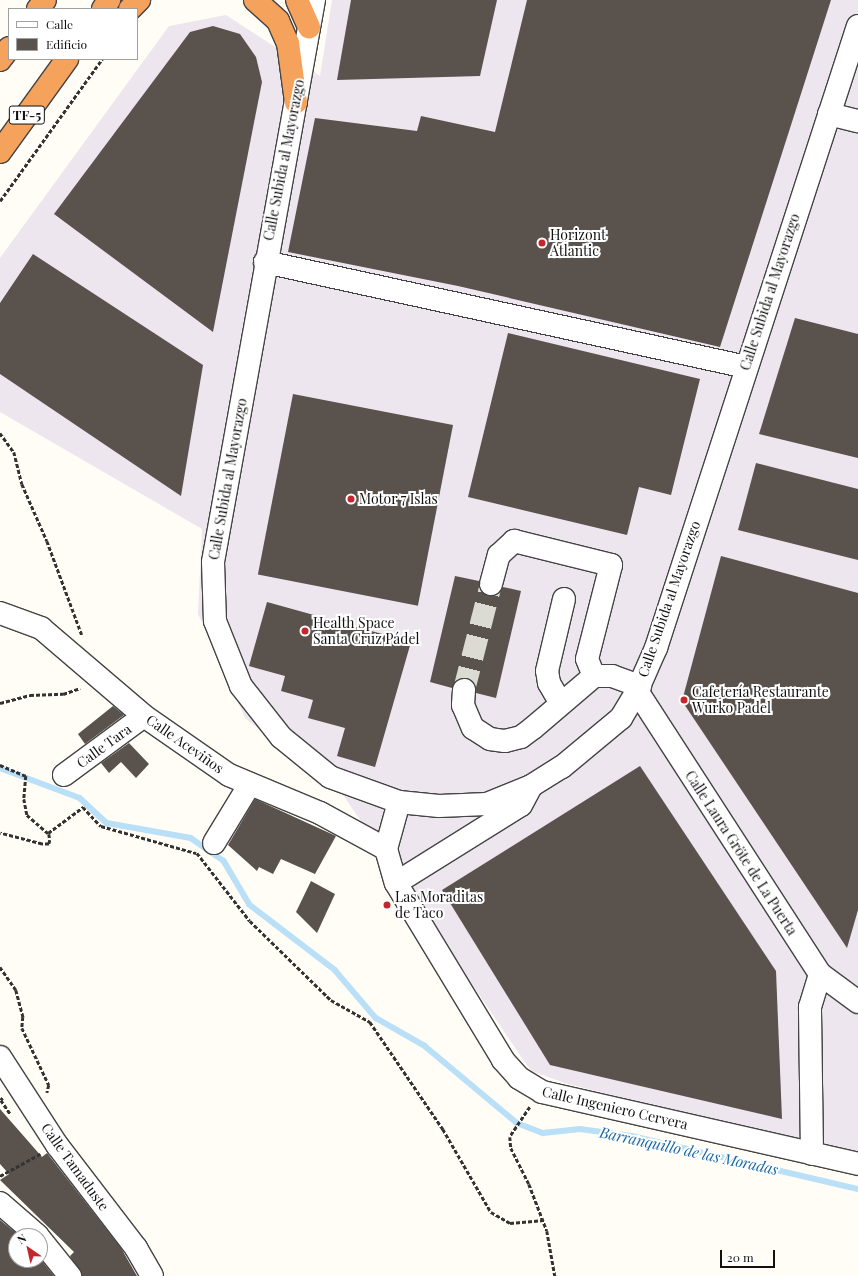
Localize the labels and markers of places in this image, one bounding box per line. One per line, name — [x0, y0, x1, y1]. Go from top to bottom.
place label: Horizont Atlantic — [550, 227, 606, 260]
marker: Horizont Atlantic — [537, 238, 547, 248]
place label: Motor 7 Islas — [359, 491, 438, 507]
marker: Motor 7 Islas — [346, 494, 356, 504]
place label: Health Space Santa Cruz Pádel — [313, 615, 420, 648]
marker: Health Space Santa Cruz Pádel — [300, 626, 310, 636]
place label: Cafetería Restaurante Wurko Padel — [692, 684, 829, 716]
marker: Cafetería Restaurante Wurko Padel — [679, 695, 689, 705]
place label: Las Moraditas de Taco — [395, 889, 483, 922]
marker: Las Moraditas de Taco — [382, 900, 392, 910]

